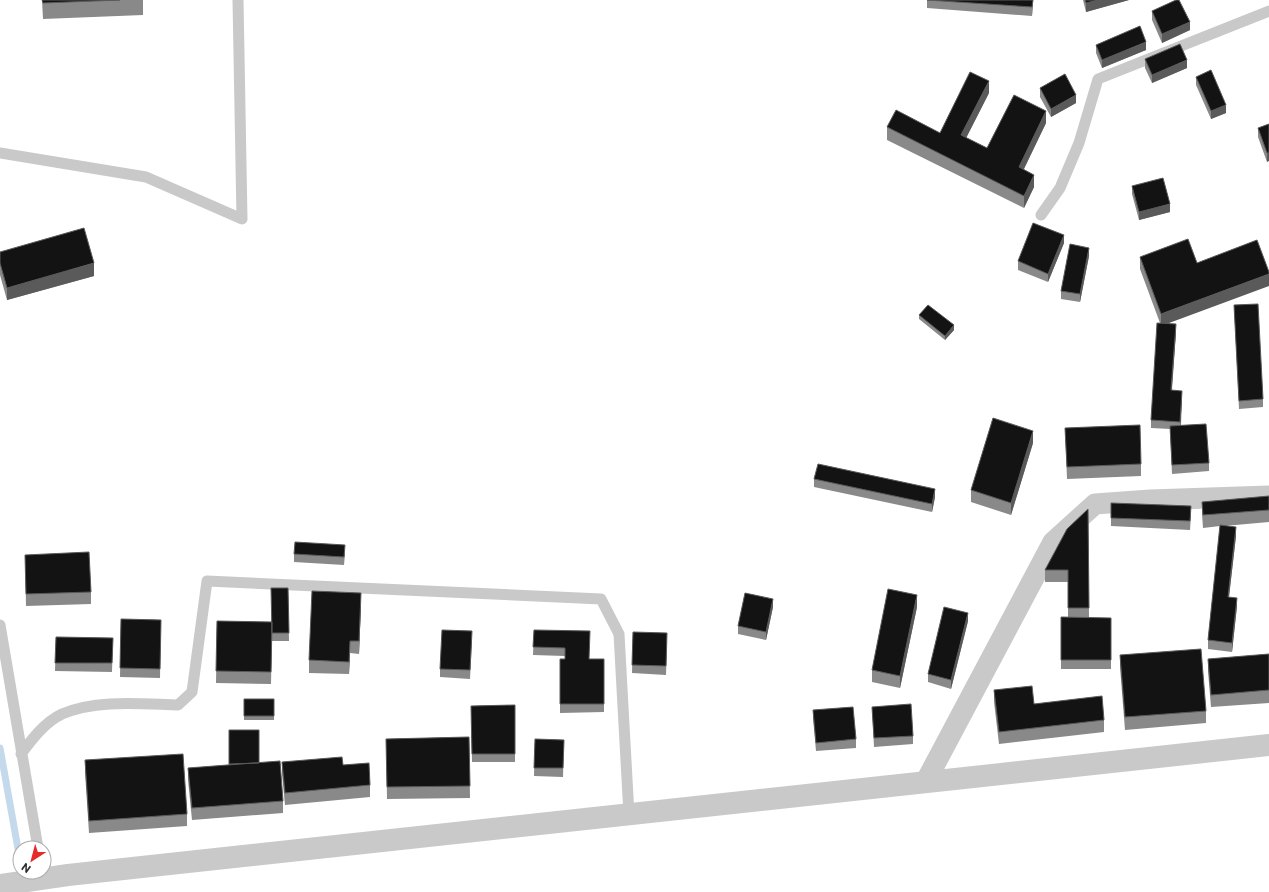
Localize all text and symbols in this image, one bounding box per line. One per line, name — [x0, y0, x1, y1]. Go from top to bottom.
north arrow — [12, 840, 52, 880]
text: N — [19, 861, 33, 876]

